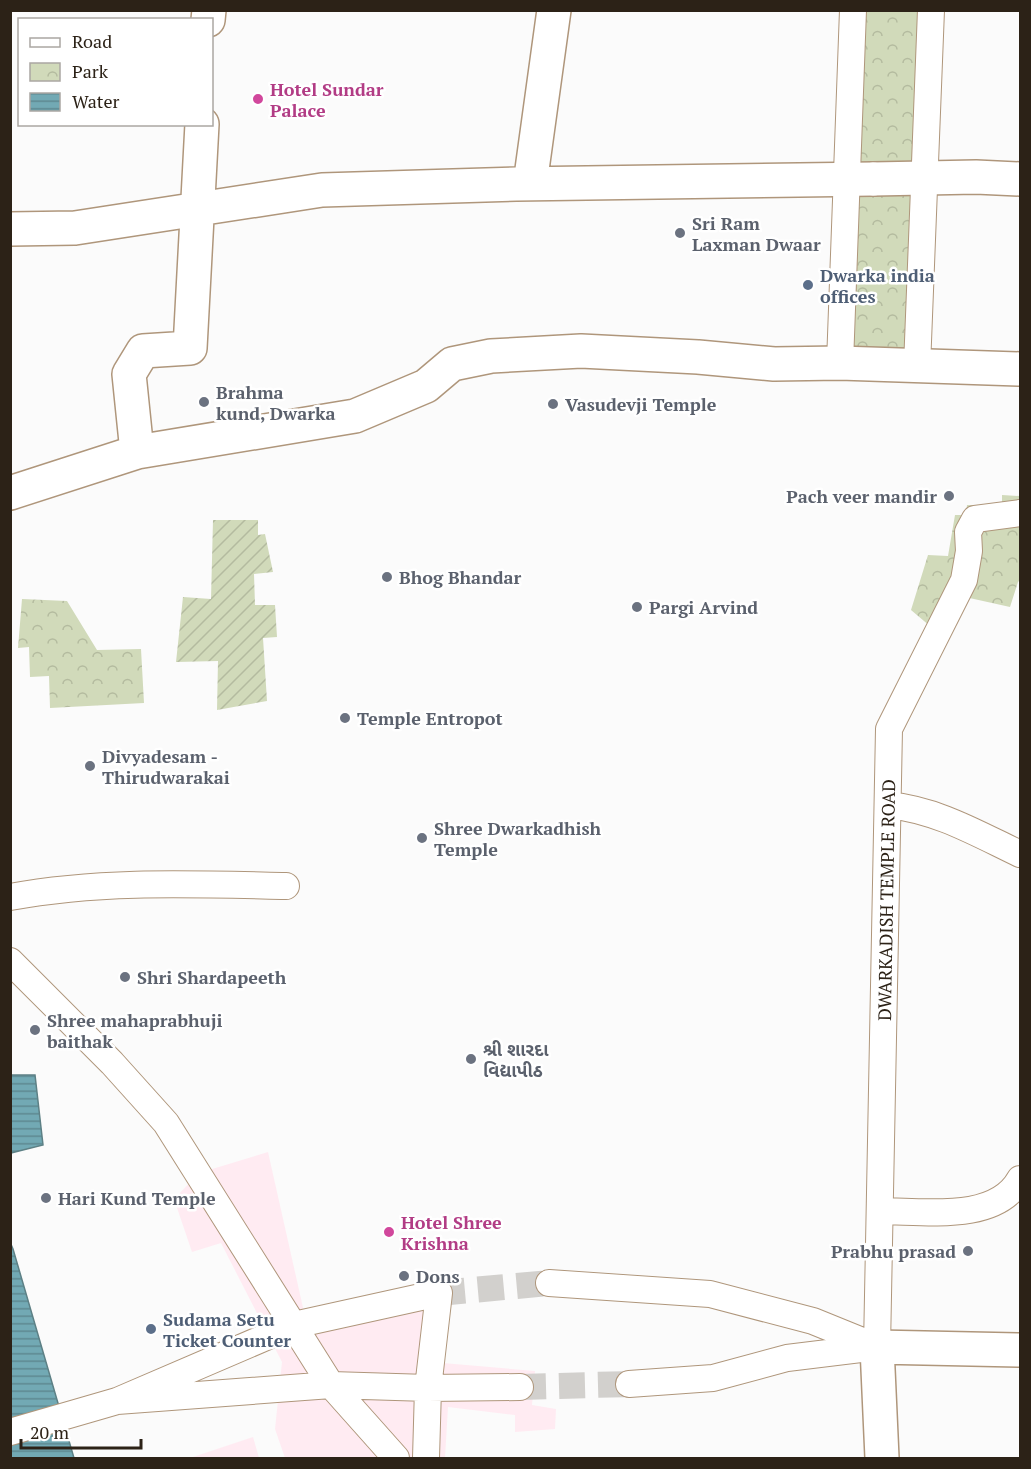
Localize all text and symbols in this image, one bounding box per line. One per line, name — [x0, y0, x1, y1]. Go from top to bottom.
legend — [18, 18, 213, 126]
text: Road — [72, 29, 112, 53]
text: Park — [72, 59, 109, 83]
place label: Hotel Sundar Palace — [270, 77, 384, 122]
text: Water — [72, 89, 119, 113]
marker: Hotel Sundar Palace — [251, 92, 265, 106]
place label: Sri Ram Laxman Dwaar — [692, 211, 821, 256]
marker: Sri Ram Laxman Dwaar — [673, 226, 687, 240]
place label: Dwarka india offices — [820, 263, 935, 308]
marker: Dwarka india offices — [801, 278, 815, 292]
place label: Brahma kund, Dwarka — [216, 380, 335, 425]
place label: Vasudevji Temple — [565, 392, 717, 416]
marker: Brahma kund, Dwarka — [197, 395, 211, 409]
marker: Vasudevji Temple — [546, 397, 560, 411]
place label: Pach veer mandir — [786, 484, 937, 508]
marker: Pach veer mandir — [942, 489, 956, 503]
place label: Bhog Bhandar — [399, 565, 522, 589]
marker: Bhog Bhandar — [380, 570, 394, 584]
place label: Pargi Arvind — [649, 595, 758, 619]
marker: Pargi Arvind — [630, 600, 644, 614]
place label: Temple Entropot — [357, 706, 503, 730]
marker: Temple Entropot — [338, 711, 352, 725]
place label: Divyadesam - Thirudwarakai — [102, 744, 230, 789]
marker: Divyadesam - Thirudwarakai — [83, 759, 97, 773]
street label: DWARKADISH TEMPLE ROAD — [872, 779, 900, 1021]
place label: Shree Dwarkadhish Temple — [434, 816, 602, 861]
marker: Shree Dwarkadhish Temple — [415, 831, 429, 845]
place label: Shri Shardapeeth — [137, 965, 287, 989]
marker: Shri Shardapeeth — [118, 970, 132, 984]
place label: Shree mahaprabhuji baithak — [46, 1008, 223, 1053]
marker: Shree mahaprabhuji baithak — [28, 1023, 42, 1037]
place label: શ્રી શારદા વિદ્યાપીઠ — [483, 1037, 549, 1082]
marker: શ્રી શારદા વિદ્યાપીઠ — [464, 1052, 478, 1066]
place label: Hari Kund Temple — [58, 1186, 216, 1210]
marker: Hari Kund Temple — [39, 1191, 53, 1205]
place label: Hotel Shree Krishna — [401, 1210, 502, 1255]
marker: Hotel Shree Krishna — [382, 1225, 396, 1239]
place label: Prabhu prasad — [831, 1239, 956, 1263]
marker: Prabhu prasad — [961, 1244, 975, 1258]
place label: Dons — [416, 1264, 460, 1288]
marker: Dons — [397, 1269, 411, 1283]
place label: Sudama Setu Ticket Counter — [163, 1307, 291, 1352]
marker: Sudama Setu Ticket Counter — [144, 1322, 158, 1336]
scale bar — [21, 1412, 141, 1450]
text: 20 m — [30, 1420, 70, 1444]

